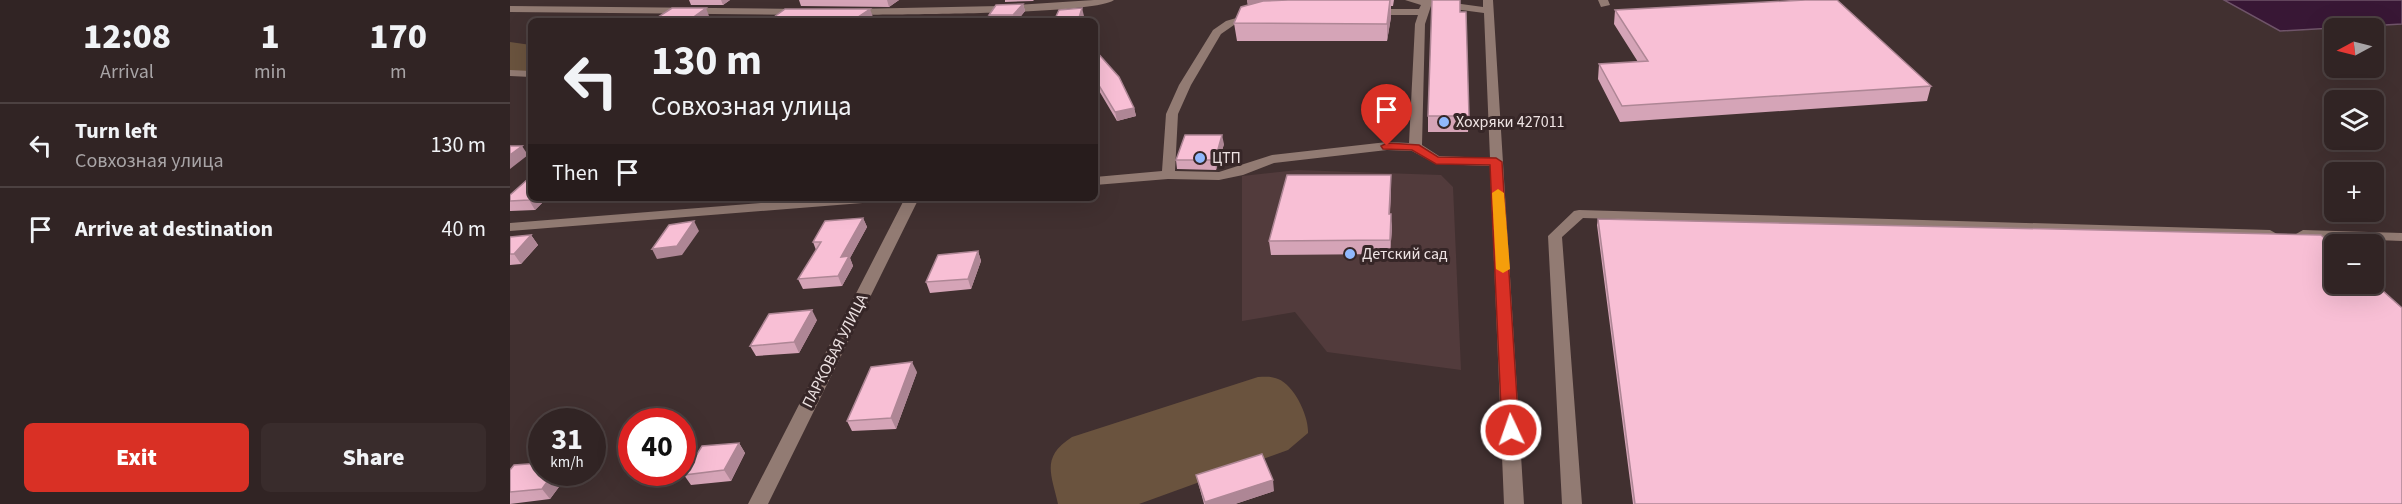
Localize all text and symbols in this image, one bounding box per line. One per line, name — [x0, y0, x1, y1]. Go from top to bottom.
text: 12:08 — [83, 11, 171, 62]
text: 1 — [261, 11, 280, 62]
text: 170 — [369, 11, 427, 62]
north arrow — [2324, 18, 2384, 78]
map controls — [2324, 18, 2384, 294]
text: 130 m — [651, 31, 762, 91]
icon: left — [552, 42, 630, 120]
text: Arrival — [100, 58, 154, 86]
text: min — [254, 58, 286, 86]
text: m — [390, 58, 406, 86]
pin — [1361, 84, 1412, 146]
text: Совхозная улица — [651, 87, 852, 126]
button: layers — [2324, 90, 2384, 150]
icon: arrive — [1370, 93, 1403, 126]
place label: Хохряки 427011 — [1456, 111, 1565, 133]
text: Turn left — [75, 115, 157, 147]
marker: Хохряки 427011 — [1437, 115, 1451, 129]
icon: left — [24, 129, 57, 162]
text: 130 m — [431, 129, 486, 161]
text: Совхозная улица — [75, 147, 224, 175]
place label: ЦТП — [1212, 147, 1241, 169]
marker: ЦТП — [1193, 151, 1207, 165]
icon: arrive — [611, 156, 644, 189]
text: Then — [552, 157, 599, 189]
button: + — [2324, 162, 2384, 222]
icon: arrive — [24, 213, 57, 246]
text: Arrive at destination — [75, 213, 273, 245]
text: 40 m — [441, 213, 486, 245]
button: − — [2324, 234, 2384, 294]
place label: Детский сад — [1362, 243, 1448, 265]
marker: Детский сад — [1343, 247, 1357, 261]
street label: ПАРКОВАЯ УЛИЦА — [797, 290, 873, 412]
position arrow — [1479, 398, 1543, 462]
speed limit sign: 40 — [618, 408, 696, 486]
text: 31 — [551, 418, 583, 461]
button: Exit — [24, 423, 249, 492]
button: Share — [261, 423, 486, 492]
text: km/h — [550, 452, 584, 473]

